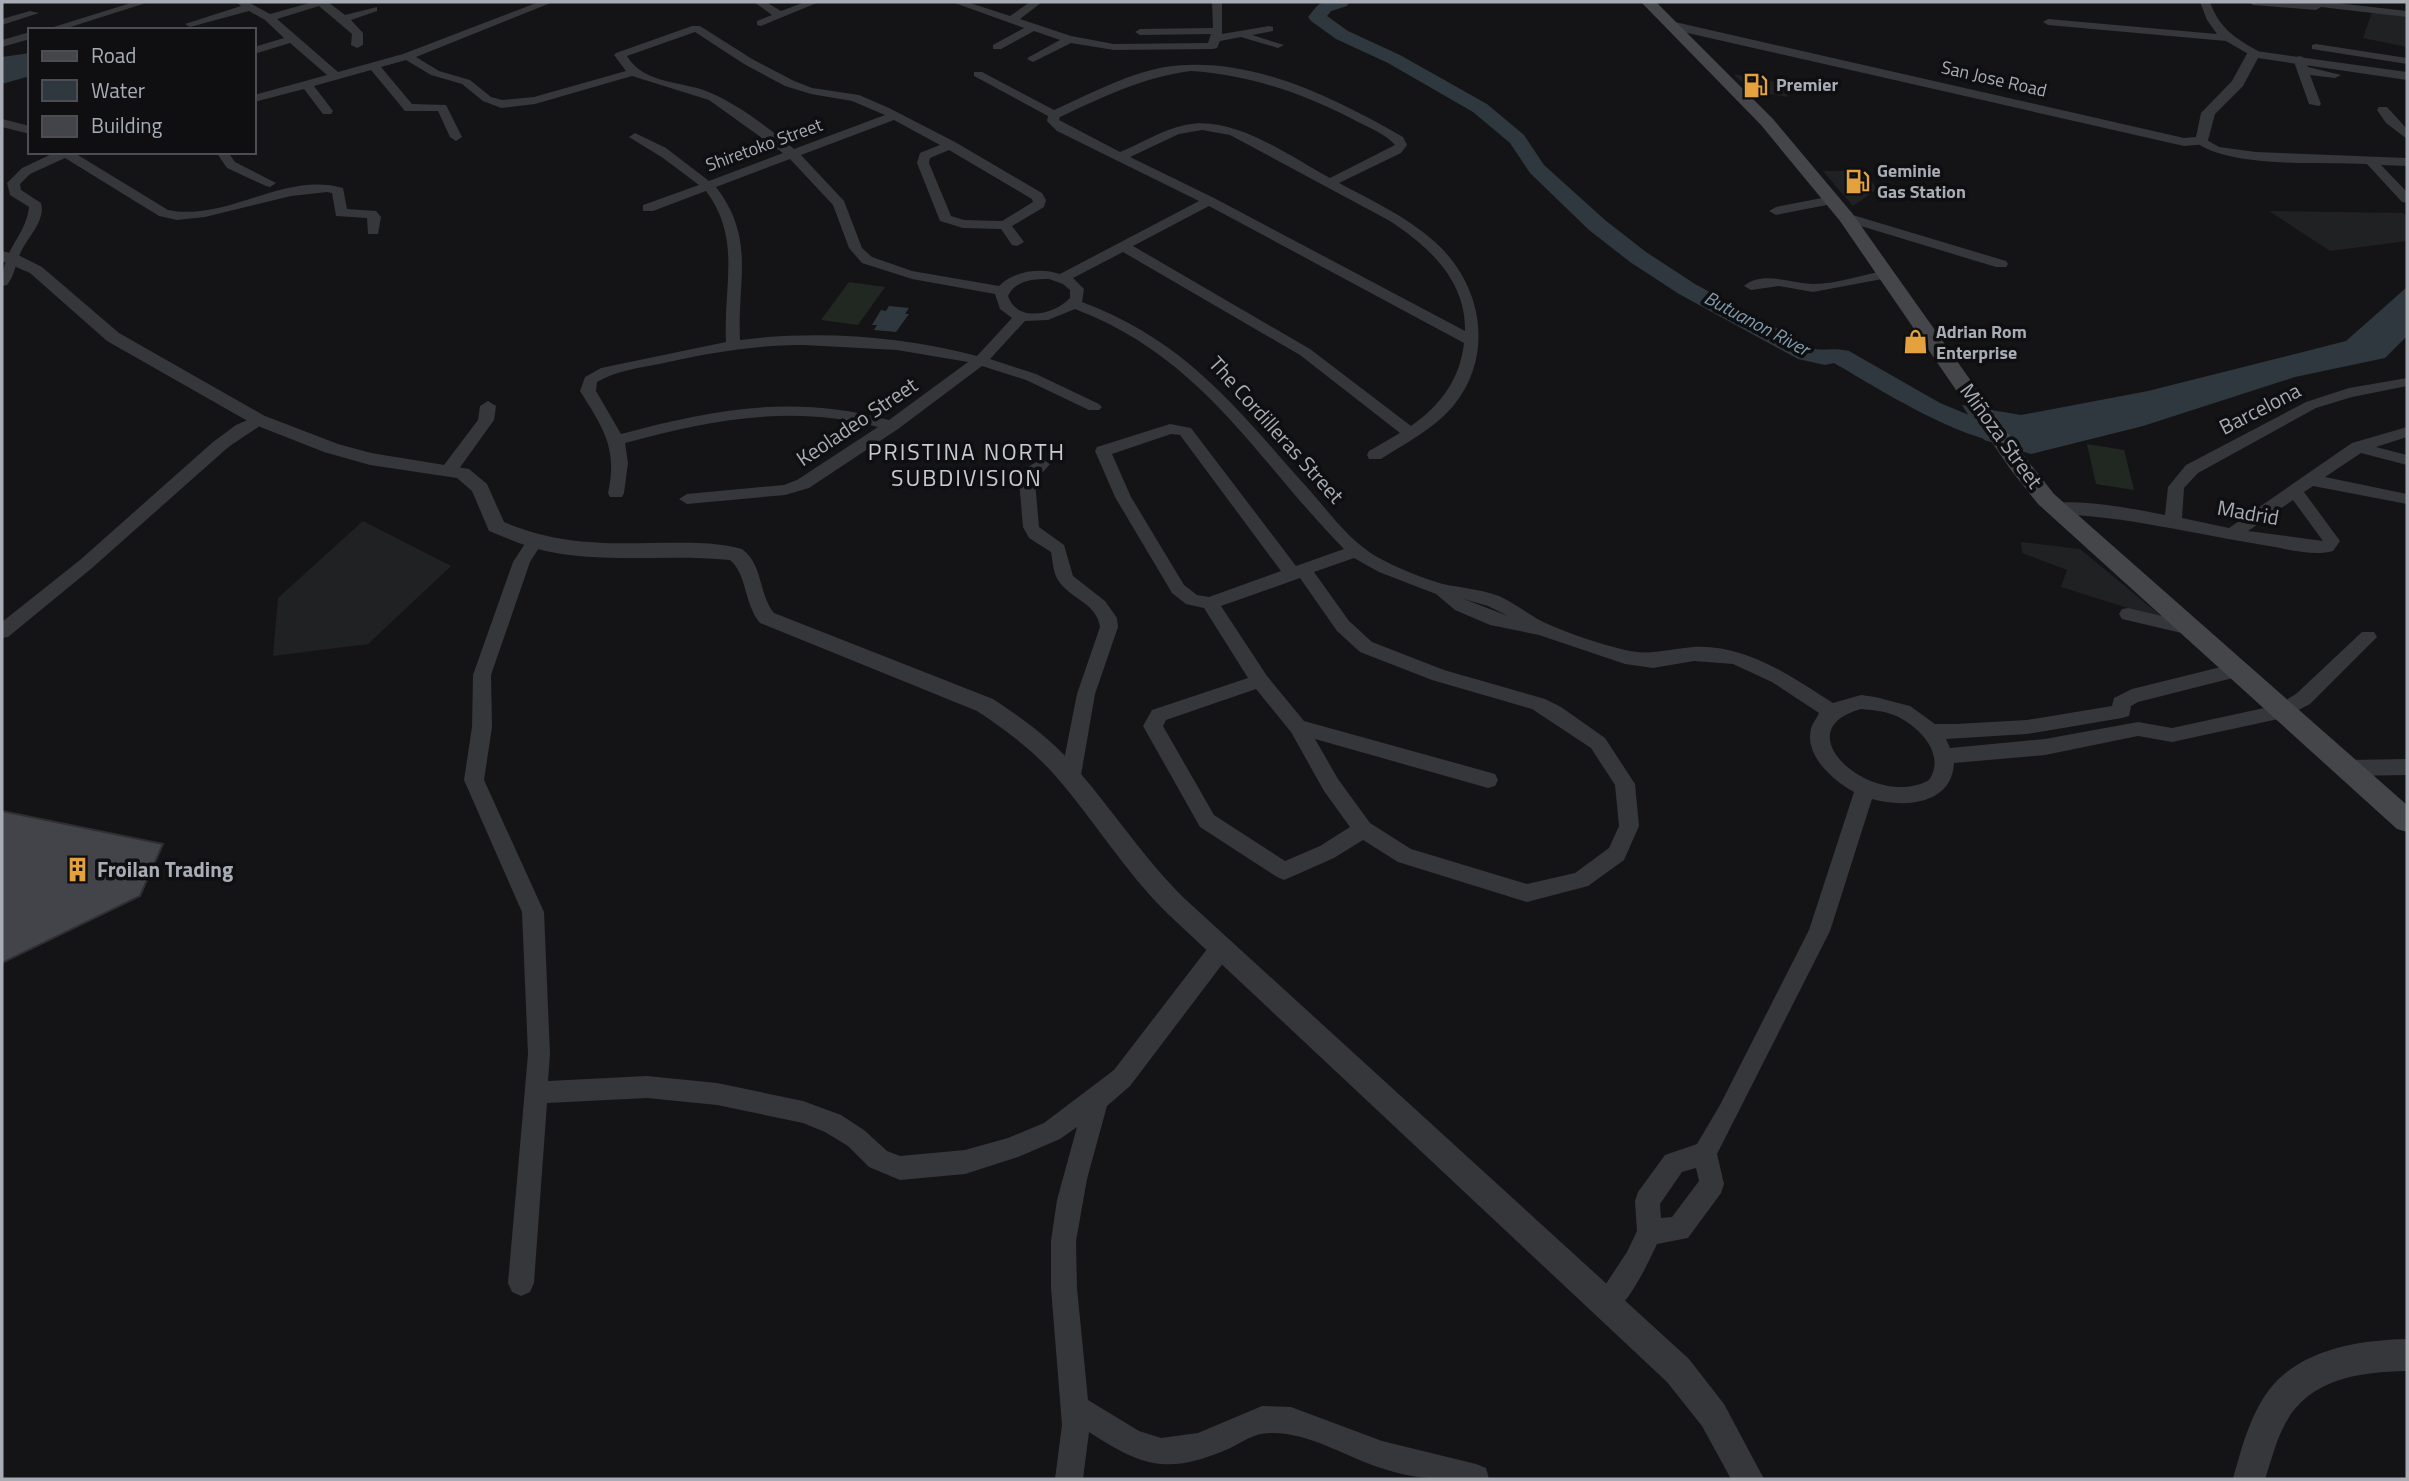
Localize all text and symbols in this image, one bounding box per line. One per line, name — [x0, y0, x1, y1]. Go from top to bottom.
legend — [28, 28, 256, 154]
text: Road — [91, 39, 136, 71]
street label: San Jose Road — [1939, 53, 2049, 104]
fuel station icon: Premier — [1742, 71, 1770, 99]
place label: Premier — [1776, 71, 1838, 98]
text: Water — [91, 74, 145, 106]
text: Building — [91, 109, 163, 141]
street label: Shiretoko Street — [702, 111, 827, 178]
place label: Geminie Gas Station — [1877, 157, 1966, 205]
fuel station icon: Geminie Gas Station — [1843, 167, 1871, 195]
water label: Butuanon River — [1699, 283, 1817, 363]
place label: Adrian Rom Enterprise — [1936, 318, 2027, 366]
shop icon: Adrian Rom Enterprise — [1902, 328, 1930, 356]
street label: The Cordilleras Street — [1202, 348, 1352, 511]
street label: Keoladeo Street — [789, 368, 924, 474]
street label: Barcelona — [2213, 374, 2306, 442]
street label: Miñoza Street — [1953, 376, 2051, 495]
district label: PRISTINA NORTH SUBDIVISION — [868, 434, 1066, 495]
street label: Madrid — [2215, 491, 2282, 533]
place label: Froilan Trading — [97, 853, 233, 885]
building icon: Froilan Trading — [63, 856, 91, 884]

